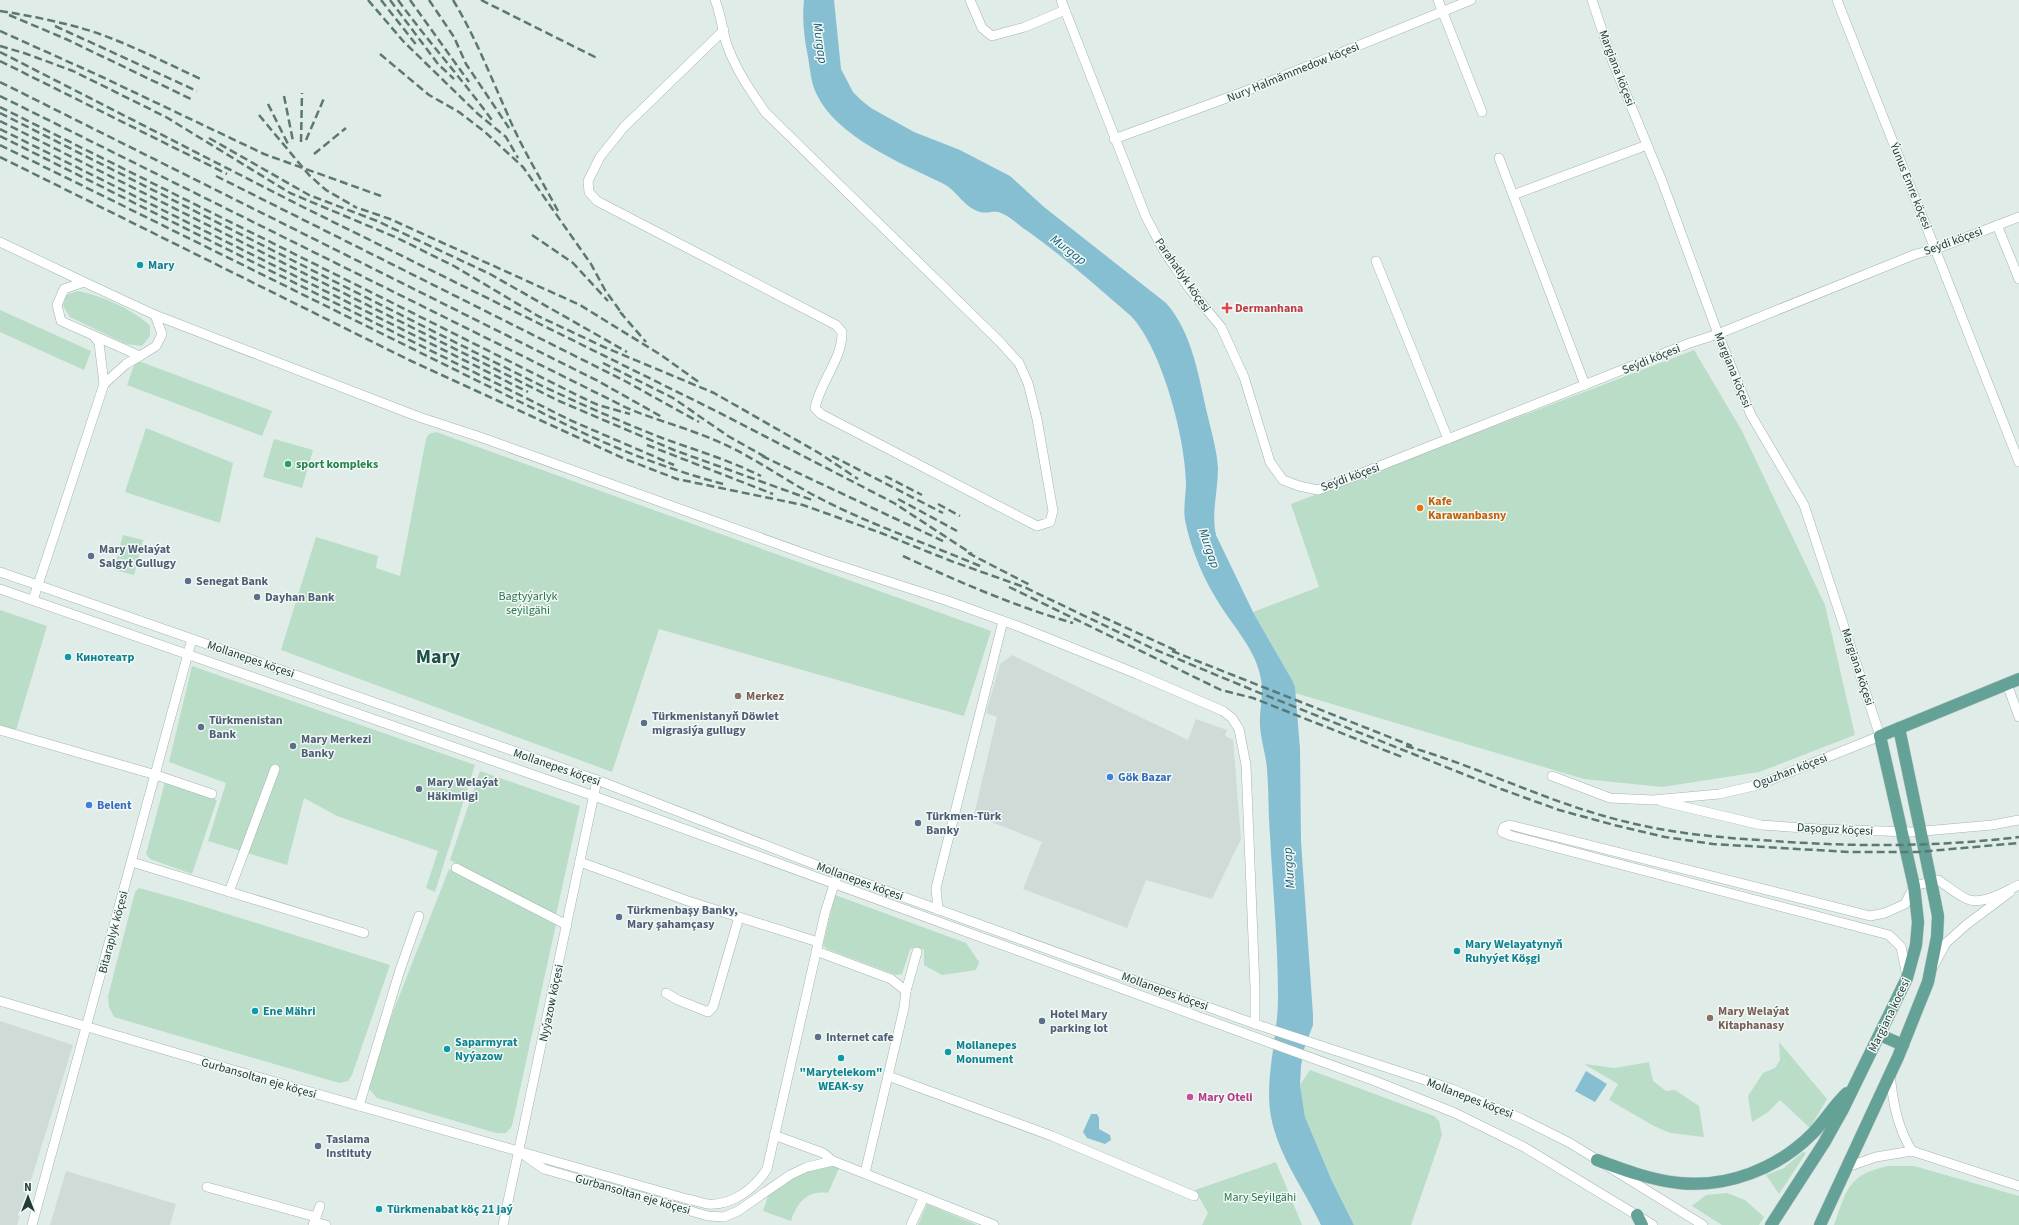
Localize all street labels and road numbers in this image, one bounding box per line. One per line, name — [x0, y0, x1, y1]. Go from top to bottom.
street label: Margiana köçesi — [1594, 28, 1639, 109]
street label: Nury Halmämmedow köçesi — [1225, 38, 1362, 107]
street label: Ýunus Emre köçesi — [1885, 139, 1936, 232]
street label: Seýdi köçesi — [1921, 223, 1985, 260]
street label: Parahatlyk köçesi — [1151, 235, 1215, 316]
street label: Margiana köçesi — [1710, 330, 1755, 411]
street label: Seýdi köçesi — [1620, 340, 1683, 379]
street label: Seýdi köçesi — [1318, 459, 1382, 496]
street label: Margiana köçesi — [1837, 626, 1878, 708]
street label: Mollanepes köçesi — [205, 637, 297, 682]
street label: Mollanepes köçesi — [511, 745, 603, 790]
street label: Oguzhan köçesi — [1750, 749, 1830, 793]
street label: Daşoguz köçesi — [1796, 819, 1874, 840]
street label: Mollanepes köçesi — [814, 858, 906, 905]
street label: Bitaraplyk köçesi — [94, 889, 133, 975]
street label: Nyýazow köçesi — [535, 963, 568, 1043]
street label: Mollanepes köçesi — [1119, 968, 1211, 1015]
street label: Margiana kocesi — [1864, 975, 1915, 1055]
street label: Gurbansoltan eje köçesi — [199, 1054, 319, 1103]
street label: Mollanepes köçesi — [1424, 1074, 1516, 1123]
street label: Gurbansoltan eje köçesi — [573, 1170, 693, 1219]

